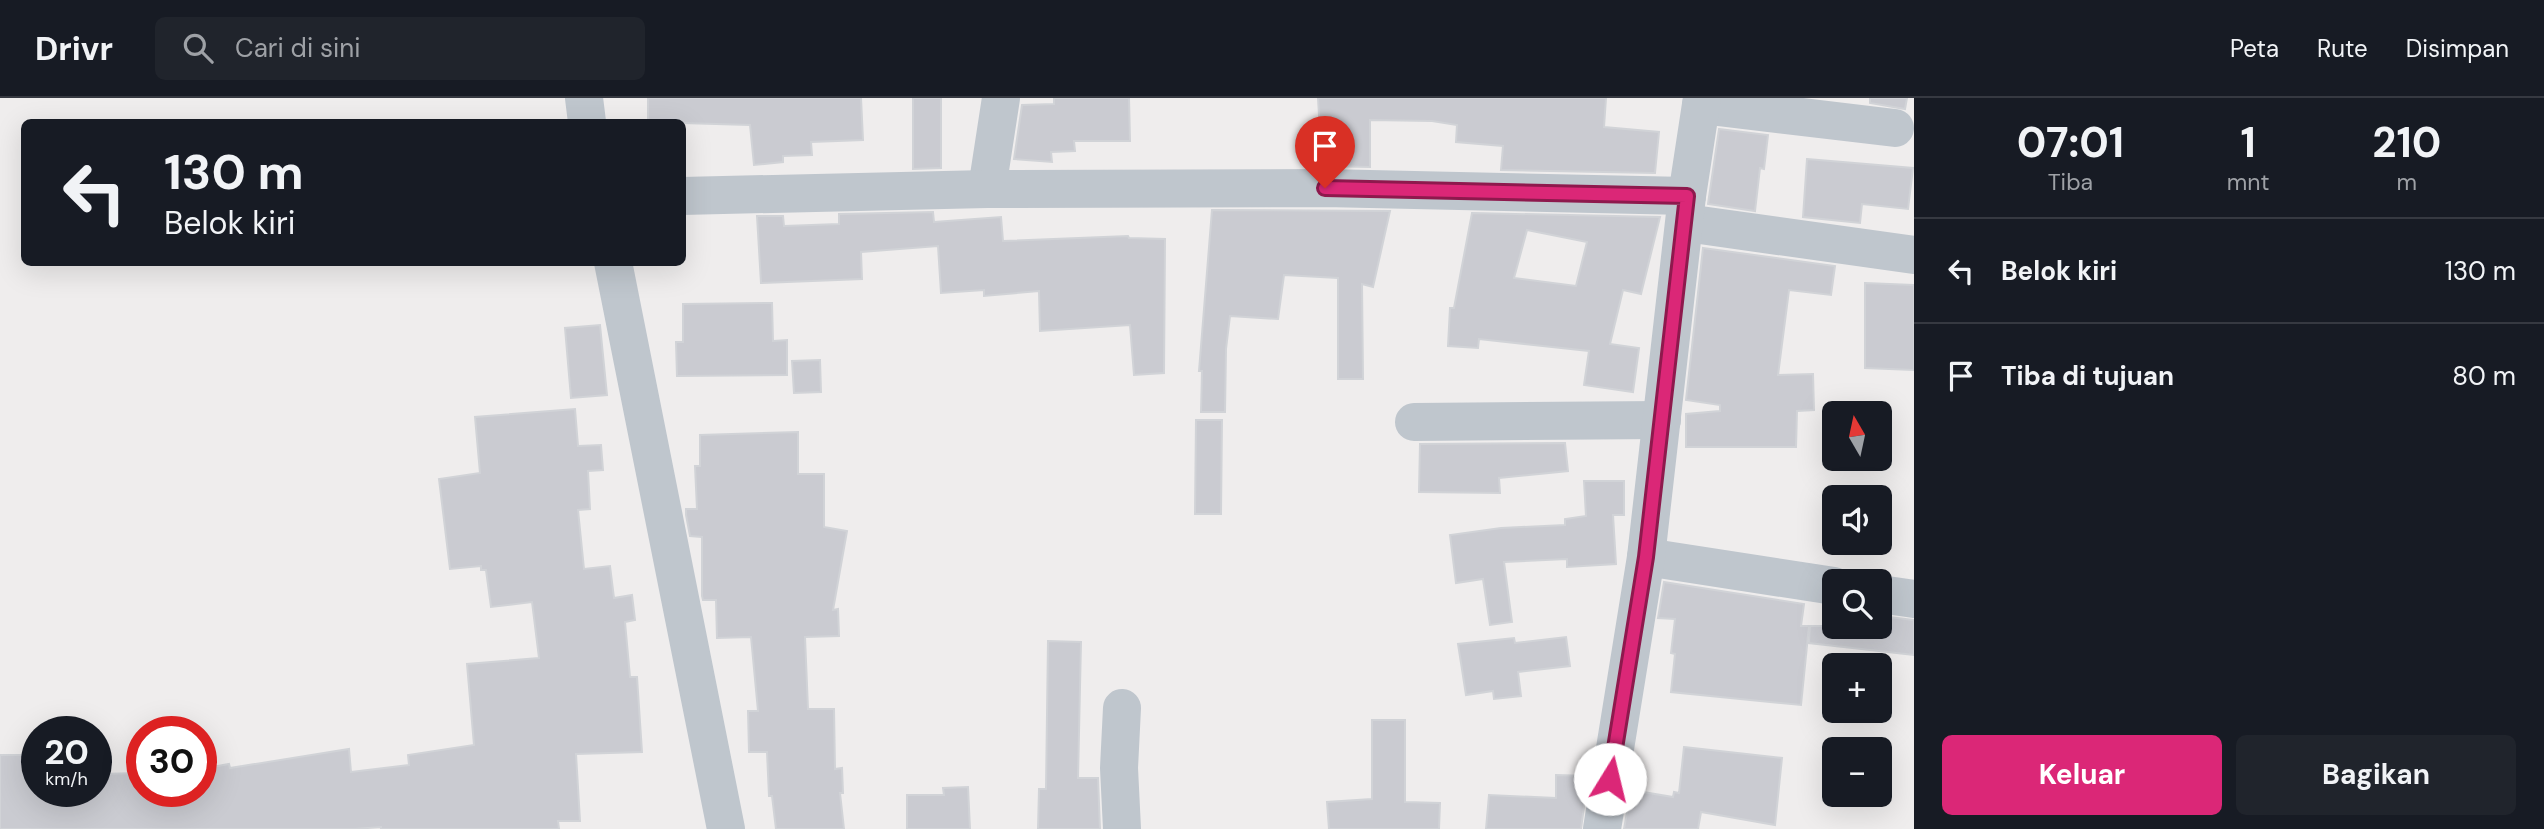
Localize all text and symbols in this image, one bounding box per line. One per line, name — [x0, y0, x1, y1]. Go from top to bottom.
search box — [155, 17, 645, 80]
text: Drivr — [35, 27, 113, 70]
icon: search — [179, 29, 217, 67]
text: Cari di sini — [235, 31, 361, 65]
text: Peta — [2230, 33, 2279, 64]
text: Rute — [2317, 33, 2368, 64]
text: Disimpan — [2406, 33, 2509, 64]
text: 07:01 — [2017, 115, 2124, 170]
text: 1 — [2240, 115, 2256, 170]
text: 210 — [2372, 115, 2441, 170]
pin — [1295, 116, 1355, 188]
icon: arrive — [1306, 127, 1344, 165]
text: 130 m — [164, 140, 304, 204]
icon: left — [49, 147, 140, 238]
text: Tiba — [2048, 167, 2093, 197]
text: mnt — [2227, 167, 2270, 197]
text: m — [2396, 167, 2417, 197]
text: Belok kiri — [164, 202, 296, 244]
icon: left — [1942, 252, 1980, 290]
text: Belok kiri — [2001, 254, 2117, 288]
text: 130 m — [2445, 254, 2516, 288]
icon: arrive — [1942, 357, 1980, 395]
text: Tiba di tujuan — [2001, 359, 2174, 393]
text: 80 m — [2452, 359, 2516, 393]
north arrow — [1822, 401, 1892, 471]
map controls — [1822, 401, 1892, 807]
button: sound — [1822, 485, 1892, 555]
button: search — [1822, 569, 1892, 639]
button: + — [1822, 653, 1892, 723]
speed limit sign: 30 — [126, 716, 217, 807]
text: 20 — [44, 729, 89, 775]
button: Keluar — [1942, 735, 2222, 815]
button: Bagikan — [2236, 735, 2516, 815]
button: − — [1822, 737, 1892, 807]
position arrow — [1573, 742, 1647, 816]
text: km/h — [45, 767, 88, 791]

